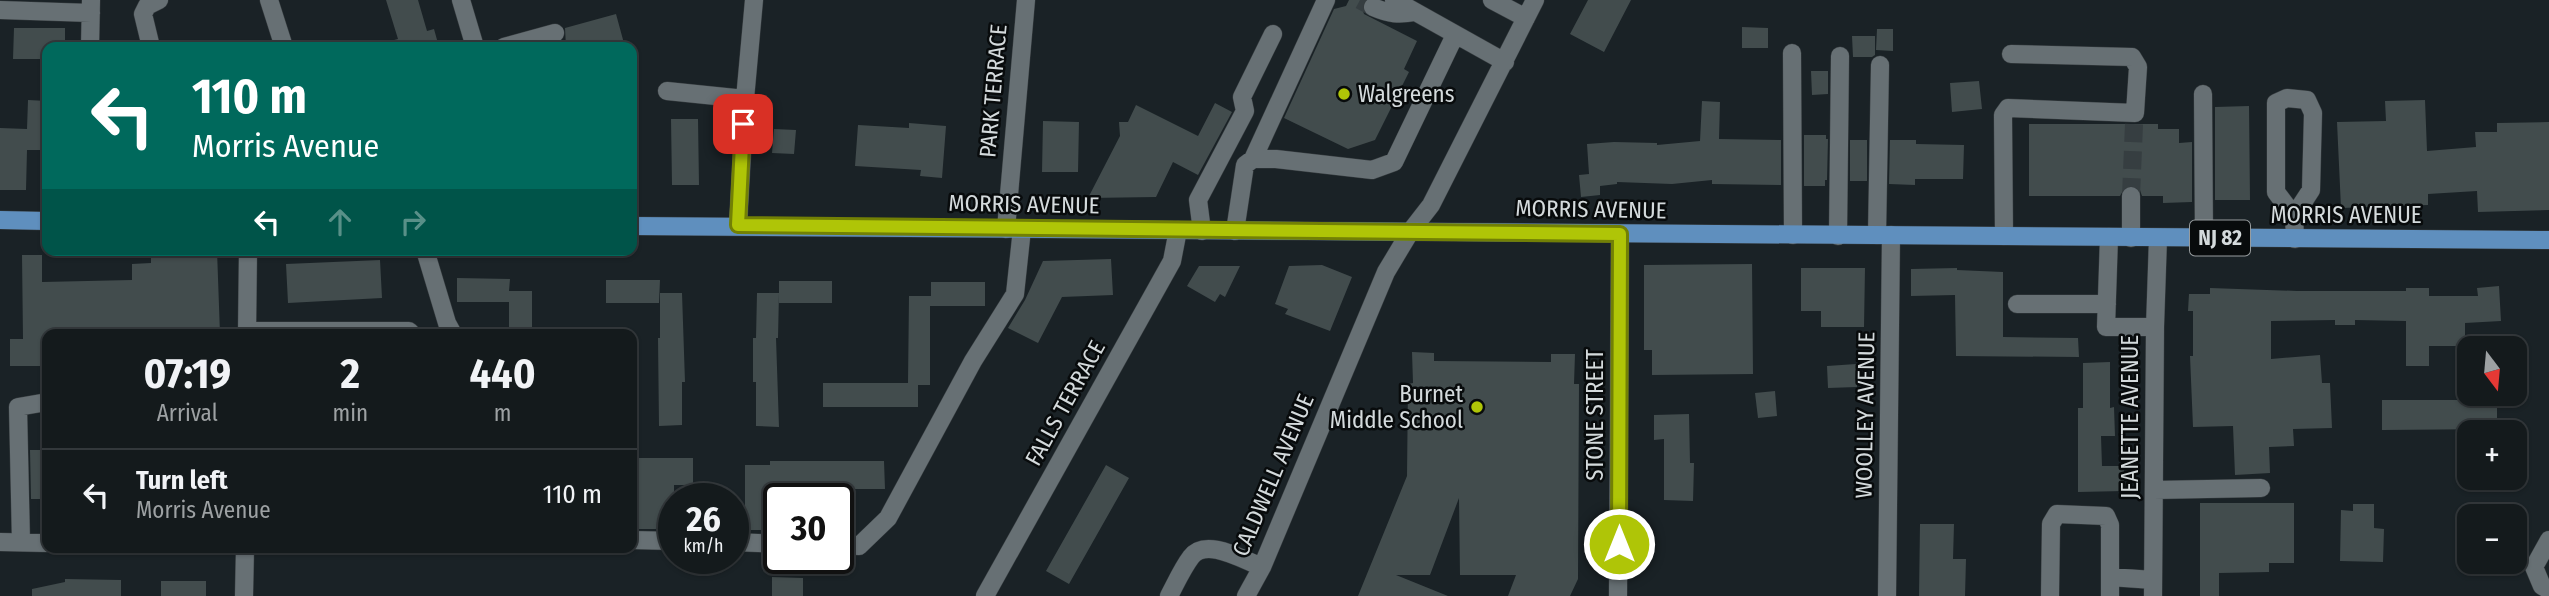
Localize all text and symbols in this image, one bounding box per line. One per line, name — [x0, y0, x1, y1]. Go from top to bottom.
street label: PARK TERRACE — [973, 23, 1013, 159]
text: 110 m — [192, 67, 307, 126]
icon: left — [77, 70, 168, 161]
place label: Walgreens — [1358, 80, 1455, 108]
marker: Walgreens — [1336, 86, 1352, 102]
pin — [713, 94, 773, 154]
icon: arrive — [724, 105, 762, 143]
text: Morris Avenue — [192, 127, 379, 165]
street label: MORRIS AVENUE — [948, 189, 1100, 219]
street label: MORRIS AVENUE — [1515, 194, 1667, 224]
street label: MORRIS AVENUE — [2270, 201, 2422, 229]
icon: left — [248, 203, 286, 241]
icon: ahead — [321, 203, 359, 241]
icon: right — [394, 203, 432, 241]
road number: NJ 82 — [2190, 220, 2250, 256]
street label: WOOLLEY AVENUE — [1850, 331, 1880, 499]
street label: JEANETTE AVENUE — [2116, 335, 2144, 499]
street label: FALLS TERRACE — [1019, 336, 1111, 470]
north arrow — [2457, 336, 2527, 406]
map controls — [2457, 336, 2527, 574]
text: 07:19 — [143, 349, 231, 399]
text: 2 — [341, 349, 360, 399]
text: 440 — [469, 349, 536, 399]
street label: STONE STREET — [1581, 349, 1609, 481]
place label: Burnet Middle School — [1330, 380, 1463, 434]
street label: CALDWELL AVENUE — [1226, 390, 1320, 560]
text: Arrival — [157, 399, 218, 427]
text: min — [333, 399, 368, 427]
text: m — [494, 399, 511, 427]
marker: Burnet Middle School — [1469, 399, 1485, 415]
button: + — [2457, 420, 2527, 490]
text: Turn left — [136, 465, 228, 496]
icon: left — [77, 476, 115, 514]
text: 110 m — [542, 479, 602, 510]
speed limit sign: 30 — [763, 483, 854, 574]
text: Morris Avenue — [136, 496, 271, 524]
text: 26 — [686, 498, 721, 540]
button: − — [2457, 504, 2527, 574]
position arrow — [1582, 507, 1656, 581]
text: km/h — [683, 535, 724, 557]

